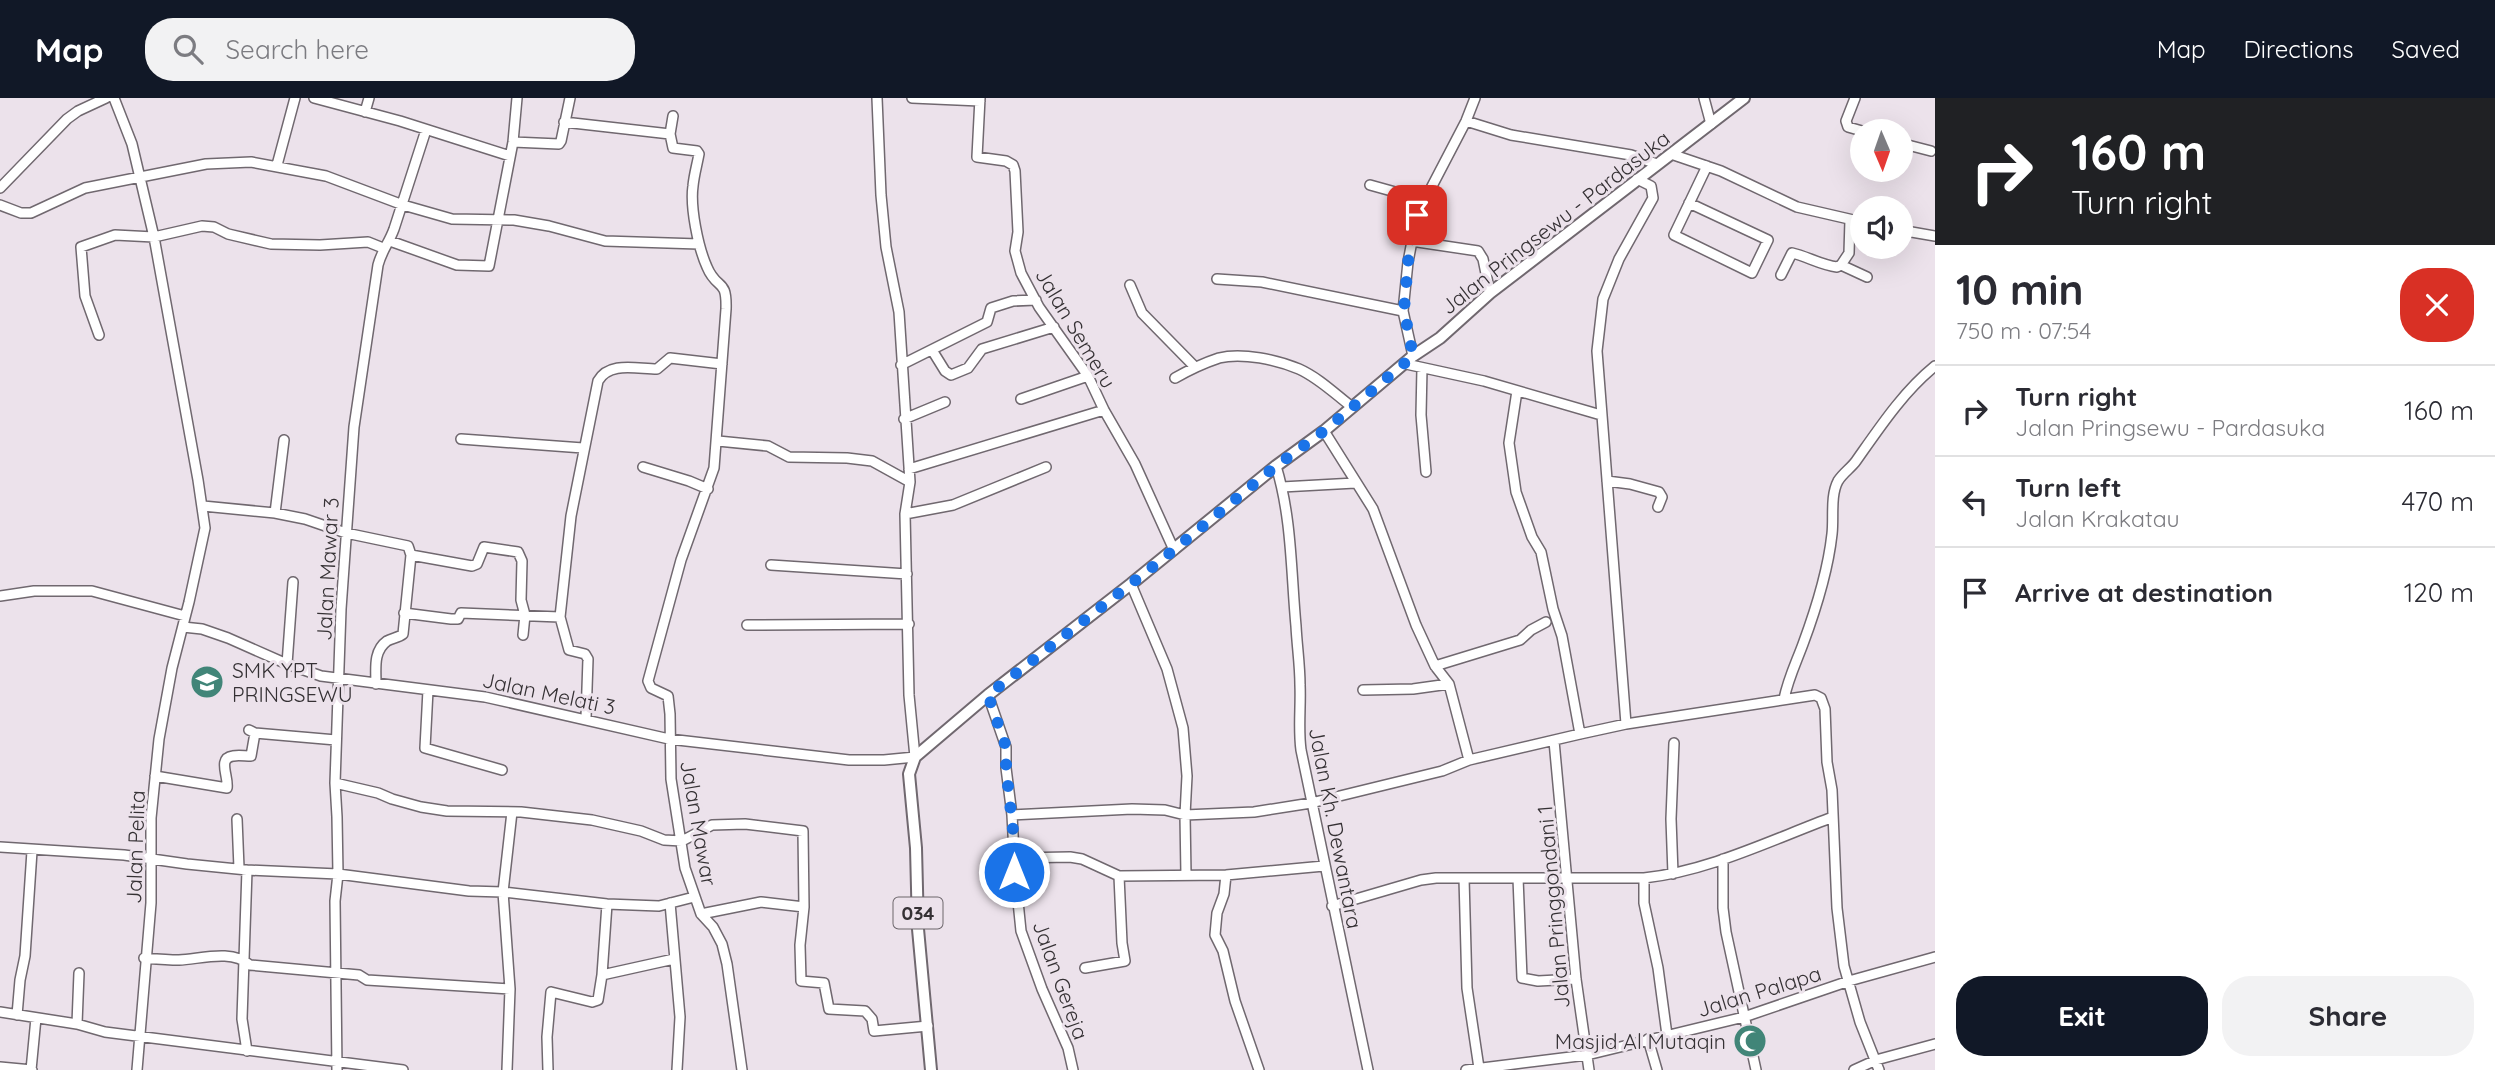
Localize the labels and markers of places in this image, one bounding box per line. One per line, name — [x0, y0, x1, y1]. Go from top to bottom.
pin — [1387, 185, 1447, 245]
place label: SMK YPT PRINGSEWU — [232, 657, 353, 707]
school or university icon: SMK YPT PRINGSEWU — [188, 663, 226, 701]
mosque icon: Masjid Al Mutaqin — [1731, 1022, 1769, 1060]
place label: Masjid Al Mutaqin — [1555, 1028, 1726, 1054]

